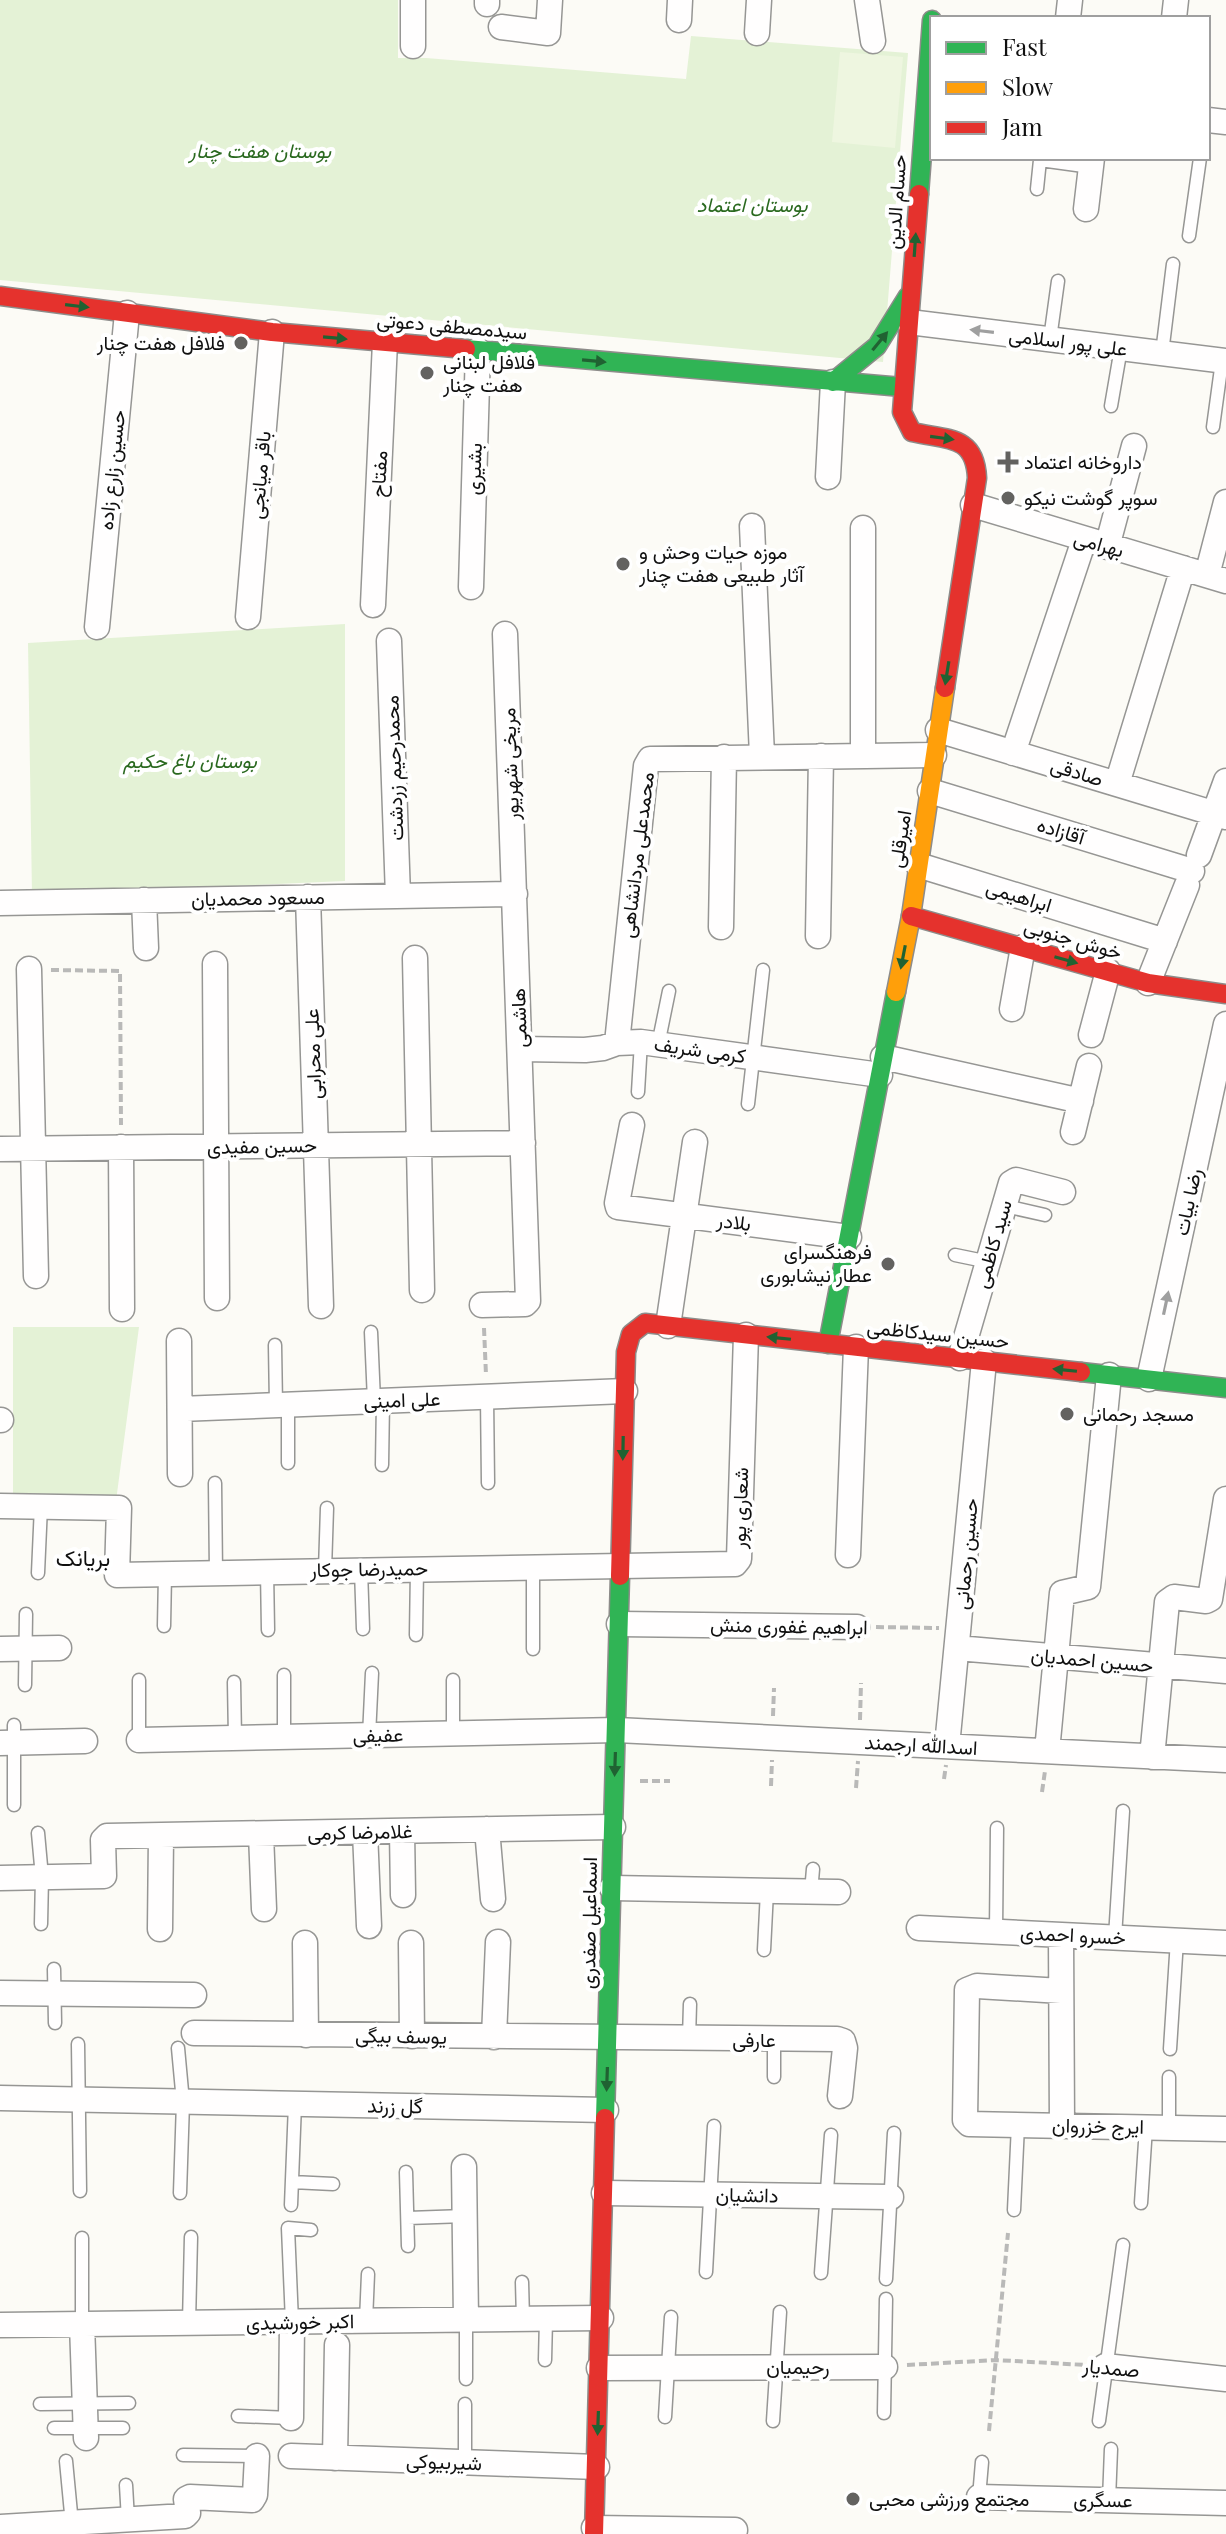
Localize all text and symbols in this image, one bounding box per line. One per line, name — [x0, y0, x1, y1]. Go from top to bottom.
legend — [930, 16, 1210, 160]
text: Fast — [1002, 30, 1047, 62]
text: Slow — [1002, 70, 1054, 102]
text: Jam — [1001, 110, 1043, 142]
park label: بوستان هفت چنار — [187, 136, 332, 165]
street label: حسام الدین — [878, 154, 912, 250]
park label: بوستان اعتماد — [697, 190, 808, 218]
one-way arrow — [909, 232, 922, 257]
one-way arrow — [65, 300, 90, 313]
street label: سیدمصطفی دعوتی — [376, 304, 528, 346]
street label: علی پور اسلامی — [1007, 320, 1129, 363]
one-way arrow — [969, 325, 994, 338]
place label: فلافل هفت چنار — [96, 328, 225, 357]
one-way arrow — [871, 331, 888, 351]
one-way arrow — [323, 332, 348, 345]
marker: فلافل هفت چنار — [232, 334, 250, 352]
place label: فلافل لبنانی هفت چنار — [442, 347, 535, 399]
one-way arrow — [582, 354, 607, 367]
marker: فلافل لبنانی هفت چنار — [418, 364, 436, 382]
street label: حسین زارع زاده — [91, 408, 132, 532]
street label: باقر میانجی — [241, 430, 277, 520]
one-way arrow — [929, 432, 954, 445]
street label: بشیری — [458, 442, 488, 496]
place label: داروخانه اعتماد — [1024, 447, 1142, 475]
street label: مفتاح — [363, 450, 394, 498]
marker: داروخانه اعتماد — [999, 453, 1017, 471]
place label: سوپر گوشت نیکو — [1024, 483, 1157, 512]
marker: سوپر گوشت نیکو — [999, 489, 1017, 507]
street label: بهرامی — [1071, 523, 1128, 564]
place label: موزه حیات وحش و آثار طبیعی هفت چنار — [638, 537, 805, 589]
marker: موزه حیات وحش و آثار طبیعی هفت چنار — [614, 555, 632, 573]
one-way arrow — [941, 661, 953, 686]
street label: محمدرحیم زردشت — [376, 695, 410, 841]
street label: مریخی شهریور — [493, 707, 525, 822]
park label: بوستان باغ حکیم — [122, 746, 258, 775]
street label: صادقی — [1048, 750, 1107, 791]
street label: محمدعلی مردانشاهی — [612, 770, 660, 939]
street label: امیرقلی — [881, 808, 917, 870]
street label: آقازاده — [1034, 810, 1090, 851]
street label: ابراهیمی — [983, 872, 1056, 918]
street label: مسعود محمدیان — [191, 882, 325, 912]
street label: خوش جنوبی — [1021, 911, 1126, 965]
one-way arrow — [896, 945, 908, 970]
one-way arrow — [1054, 954, 1079, 966]
street label: هاشمی — [503, 988, 532, 1048]
street label: علی محرابی — [296, 1008, 328, 1100]
street label: کرمی شریف — [652, 1029, 748, 1069]
street label: حسین مفیدی — [207, 1130, 317, 1159]
street label: رضا بیات — [1166, 1166, 1208, 1238]
street label: سید کاظمی — [966, 1196, 1017, 1291]
street label: بلادر — [714, 1205, 753, 1237]
place label: فرهنگسرای عطار نیشابوری — [760, 1237, 872, 1288]
marker: فرهنگسرای عطار نیشابوری — [879, 1255, 897, 1273]
one-way arrow — [1160, 1290, 1173, 1315]
street label: حسین سیدکاظمی — [866, 1312, 1011, 1353]
one-way arrow — [766, 1332, 791, 1345]
one-way arrow — [1052, 1363, 1077, 1376]
street label: علی امینی — [363, 1384, 441, 1413]
place label: مسجد رحمانی — [1083, 1399, 1194, 1427]
marker: مسجد رحمانی — [1058, 1405, 1076, 1423]
one-way arrow — [617, 1436, 630, 1461]
street label: شعاری پور — [724, 1467, 755, 1550]
street label: حسین رحمانی — [946, 1497, 984, 1611]
district label: بریانک — [56, 1542, 110, 1572]
street label: حمیدرضا جوکار — [309, 1553, 428, 1583]
street label: ابراهیم غفوری منش — [710, 1610, 868, 1640]
street label: حسین احمدیان — [1030, 1640, 1154, 1677]
street label: عفیفی — [352, 1720, 403, 1747]
street label: اسدالله ارجمند — [864, 1727, 978, 1761]
one-way arrow — [609, 1752, 622, 1777]
street label: غلامرضا کرمی — [307, 1816, 413, 1846]
street label: اسماعیل صفدری — [573, 1857, 603, 1989]
street label: خسرو احمدی — [1019, 1917, 1127, 1951]
street label: یوسف بیگی — [355, 2020, 447, 2050]
street label: عارفی — [732, 2025, 776, 2053]
one-way arrow — [601, 2067, 613, 2092]
street label: گل زرند — [367, 2091, 423, 2119]
street label: ایرج خزروان — [1052, 2110, 1144, 2141]
street label: دانشیان — [715, 2179, 779, 2208]
street label: اکبر خورشیدی — [245, 2306, 354, 2336]
street label: صمدیار — [1080, 2350, 1141, 2383]
street label: رحیمیان — [766, 2352, 830, 2380]
one-way arrow — [591, 2411, 604, 2436]
street label: شیربیوکی — [406, 2446, 482, 2476]
place label: مجتمع ورزشی محبی — [869, 2484, 1029, 2513]
street label: عسگری — [1073, 2484, 1133, 2514]
marker: مجتمع ورزشی محبی — [844, 2490, 862, 2508]

